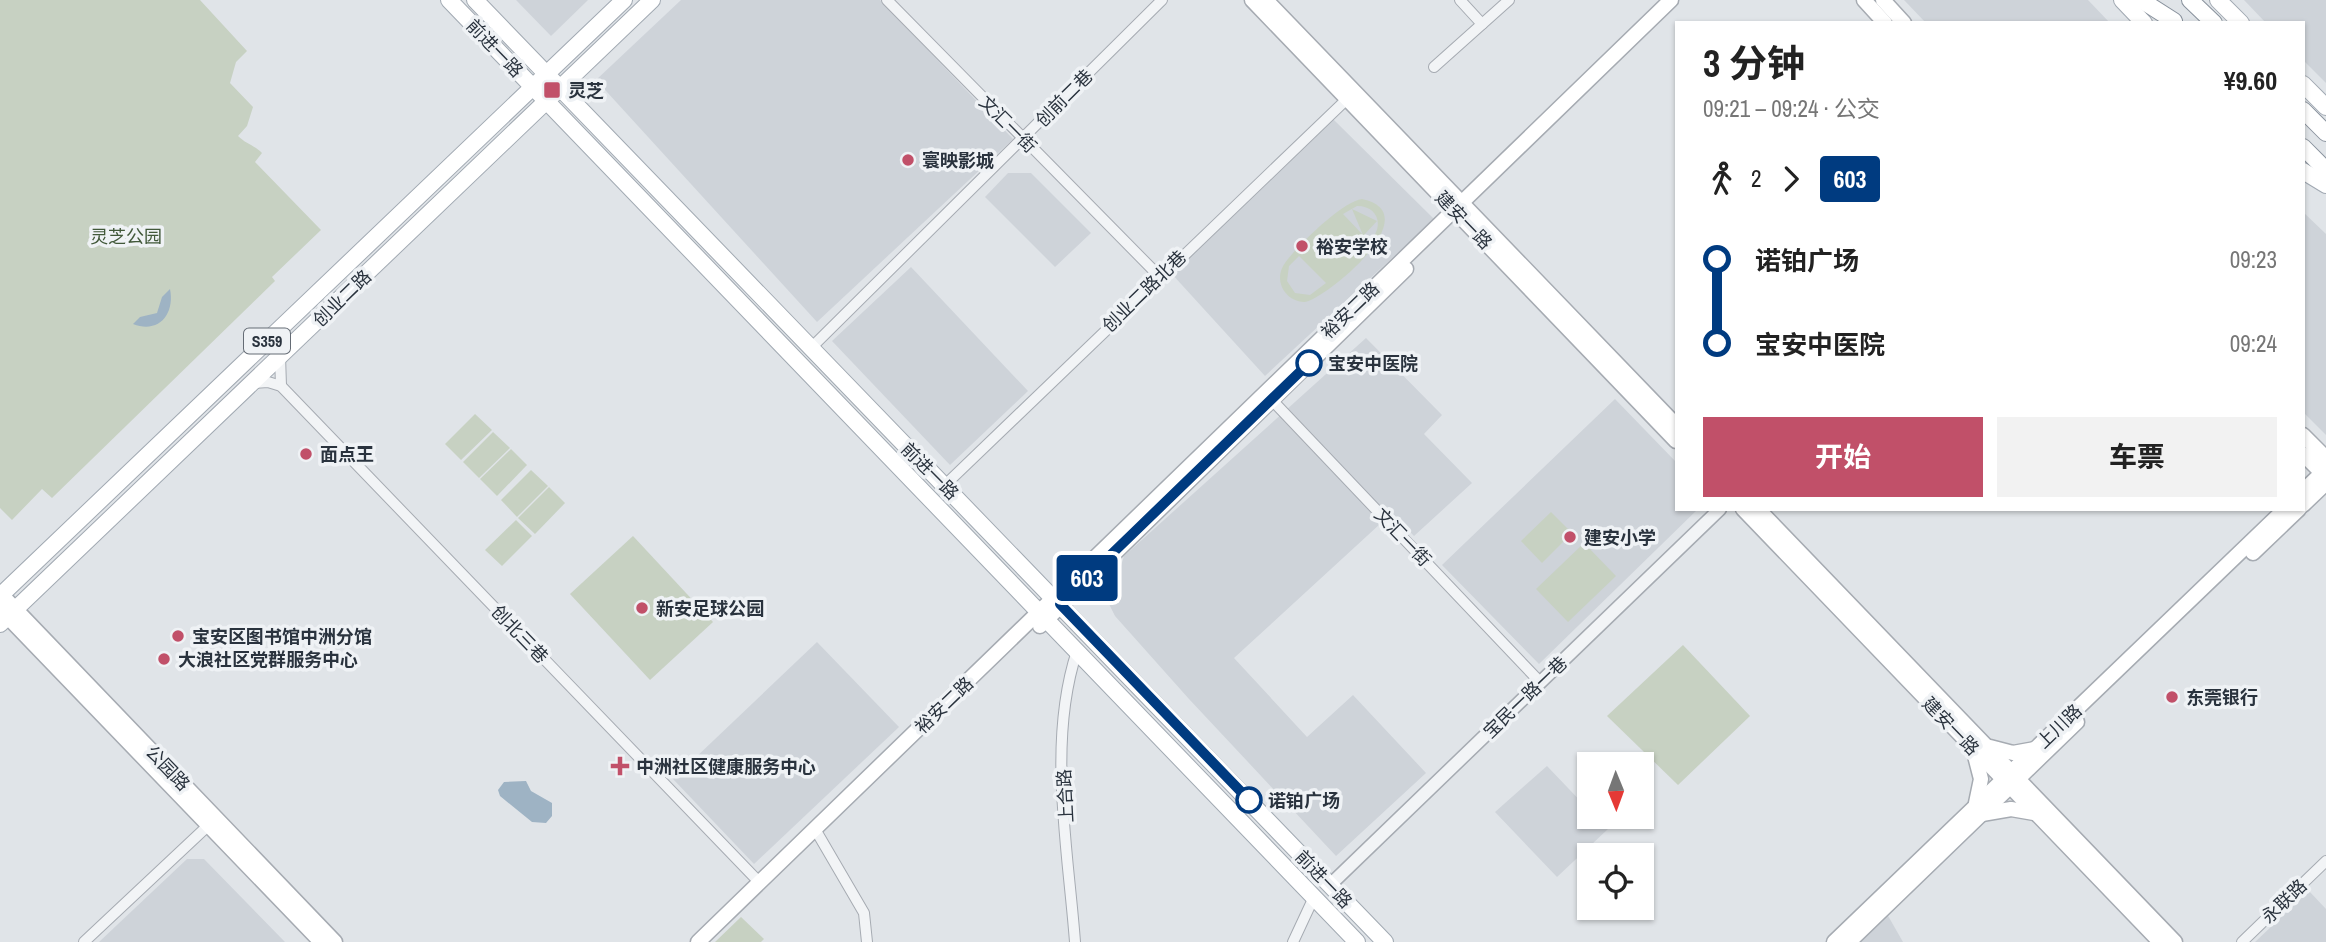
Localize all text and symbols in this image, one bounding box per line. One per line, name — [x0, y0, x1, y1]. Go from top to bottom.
street label: 前进一路 — [461, 13, 529, 83]
text: 3 分钟 — [1703, 38, 1805, 89]
text: ¥9.60 — [2224, 63, 2277, 98]
street label: 创前二巷 — [1030, 64, 1098, 132]
place label: 灵芝 — [568, 78, 604, 103]
marker: 灵芝 — [542, 80, 562, 100]
street label: 文汇一街 — [974, 90, 1042, 158]
text: 09:21 – 09:24 · 公交 — [1703, 93, 1880, 124]
place label: 寰映影城 — [922, 148, 994, 173]
marker: 寰映影城 — [900, 152, 916, 168]
icon: walk — [1703, 160, 1741, 198]
icon: forward — [1772, 160, 1810, 198]
text: 2 — [1751, 163, 1762, 194]
text: 603 — [1834, 163, 1866, 195]
street label: 建安一路 — [1430, 185, 1498, 255]
park label: 灵芝公园 — [90, 224, 162, 249]
place label: 裕安学校 — [1316, 234, 1388, 259]
marker: 裕安学校 — [1294, 238, 1310, 254]
text: 诺铂广场 — [1755, 243, 1859, 278]
street label: 创业二路北巷 — [1096, 244, 1192, 338]
text: 09:23 — [2230, 244, 2277, 275]
street label: 创业二路 — [307, 264, 377, 332]
street label: 裕安二路 — [1315, 276, 1385, 344]
text: 宝安中医院 — [1755, 327, 1885, 362]
road number: S359 — [244, 328, 290, 354]
text: 09:24 — [2230, 328, 2277, 359]
marker: 宝安中医院 — [1296, 350, 1322, 376]
place label: 宝安中医院 — [1328, 351, 1418, 376]
button: 开始 — [1703, 417, 1983, 497]
button: 车票 — [1997, 417, 2277, 497]
street label: 前进一路 — [896, 437, 964, 505]
place label: 面点王 — [320, 442, 374, 467]
marker: 面点王 — [298, 446, 314, 462]
street label: 文汇一街 — [1369, 502, 1437, 572]
place label: 建安小学 — [1584, 525, 1656, 550]
marker: 建安小学 — [1562, 529, 1578, 545]
line badge: 603 — [1047, 555, 1127, 601]
text: 603 — [1071, 562, 1103, 594]
place label: 新安足球公园 — [656, 596, 764, 621]
street label: 创北三巷 — [486, 599, 554, 669]
marker: 新安足球公园 — [634, 600, 650, 616]
place label: 宝安区图书馆中洲分馆 — [192, 624, 372, 649]
marker: 宝安区图书馆中洲分馆 — [170, 628, 186, 644]
place label: 大浪社区党群服务中心 — [178, 647, 358, 672]
street label: 宝民一路一巷 — [1477, 650, 1573, 744]
marker: 大浪社区党群服务中心 — [156, 651, 172, 667]
street label: 裕安二路 — [909, 671, 979, 739]
place label: 东莞银行 — [2186, 685, 2258, 710]
marker: 东莞银行 — [2164, 689, 2180, 705]
street label: 建安一路 — [1917, 691, 1985, 761]
street label: 上川路 — [2031, 698, 2087, 754]
street label: 公园路 — [140, 740, 196, 796]
north arrow — [1577, 752, 1654, 830]
map controls — [1577, 752, 1654, 920]
place label: 中洲社区健康服务中心 — [636, 754, 816, 779]
marker: 中洲社区健康服务中心 — [610, 756, 630, 776]
street label: 上合路 — [1051, 768, 1079, 824]
marker: 诺铂广场 — [1236, 787, 1262, 813]
place label: 诺铂广场 — [1268, 788, 1340, 813]
button: locate — [1577, 843, 1654, 920]
street label: 前进一路 — [1290, 844, 1358, 914]
street label: 永联路 — [2256, 873, 2312, 929]

